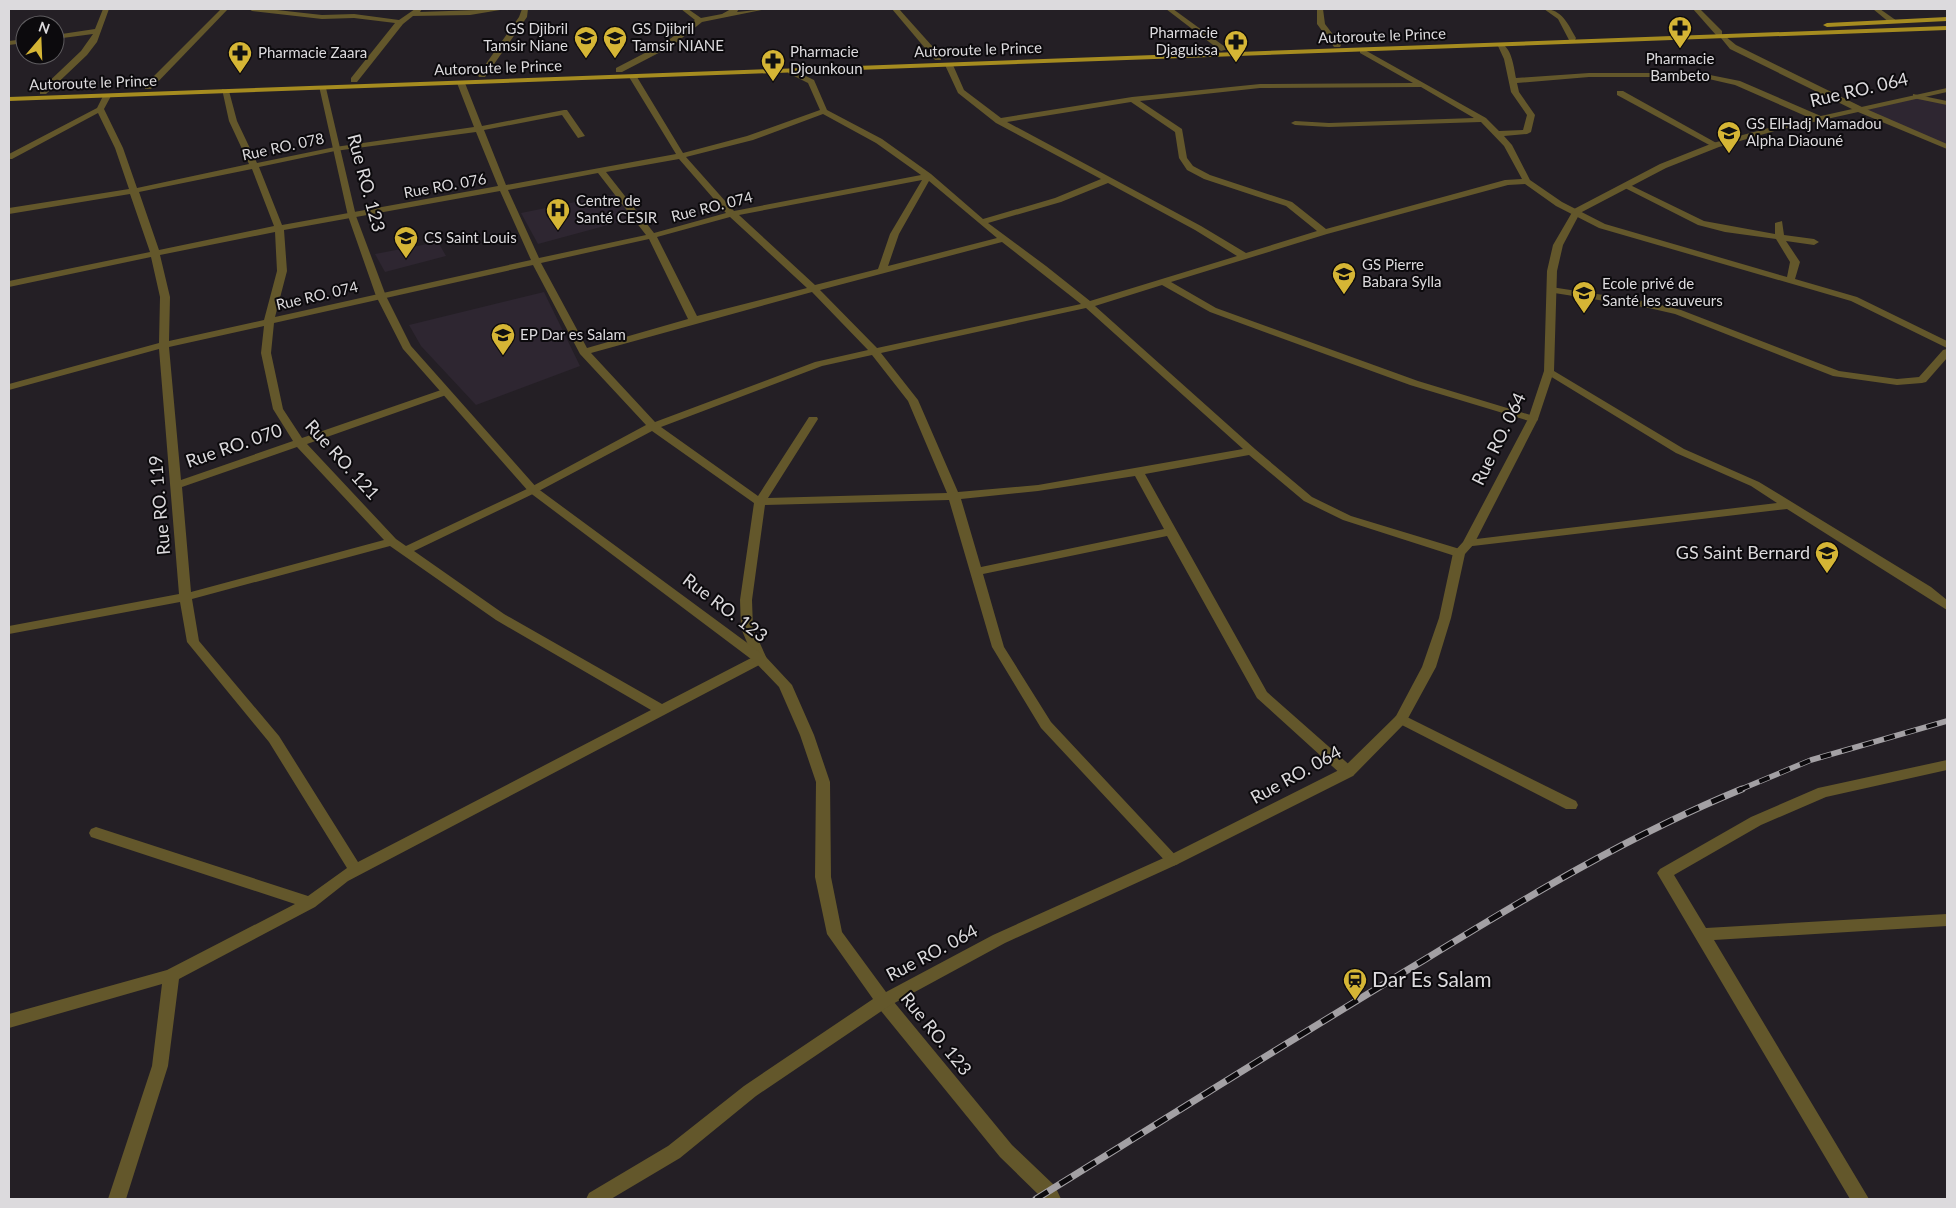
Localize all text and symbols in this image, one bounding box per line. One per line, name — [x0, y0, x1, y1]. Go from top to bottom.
north arrow — [15, 15, 65, 65]
pharmacy icon: Pharmacie Bambeto — [1667, 15, 1693, 49]
text: N — [37, 17, 52, 37]
place label: GS Djibril Tamsir Niane — [483, 19, 568, 54]
place label: GS Djibril Tamsir NIANE — [632, 19, 724, 54]
place label: Pharmacie Djaguissa — [1149, 23, 1218, 58]
street label: Autoroute le Prince — [1318, 24, 1446, 46]
school or university icon: GS Djibril Tamsir Niane — [573, 25, 599, 59]
school or university icon: GS Djibril Tamsir NIANE — [602, 25, 628, 59]
pharmacy icon: Pharmacie Djaguissa — [1223, 29, 1249, 63]
street label: Autoroute le Prince — [914, 38, 1042, 60]
pharmacy icon: Pharmacie Zaara — [227, 40, 253, 74]
place label: Pharmacie Djounkoun — [790, 42, 863, 77]
place label: Pharmacie Zaara — [258, 43, 367, 61]
pharmacy icon: Pharmacie Djounkoun — [760, 48, 786, 82]
place label: Pharmacie Bambeto — [1646, 49, 1714, 84]
street label: Autoroute le Prince — [434, 56, 562, 78]
street label: Rue RO. 064 — [1807, 67, 1910, 111]
street label: Autoroute le Prince — [29, 71, 157, 93]
place label: GS ElHadj Mamadou Alpha Diaouné — [1746, 114, 1882, 149]
school or university icon: GS ElHadj Mamadou Alpha Diaouné — [1716, 120, 1742, 154]
street label: Rue RO. 078 — [240, 129, 326, 164]
street label: Rue RO. 123 — [343, 131, 391, 234]
street label: Rue RO. 076 — [402, 169, 488, 201]
street label: Rue RO. 074 — [669, 187, 755, 225]
place label: Centre de Santé CESIR — [576, 191, 658, 226]
hospital icon: Centre de Santé CESIR — [545, 197, 571, 231]
school or university icon: CS Saint Louis — [393, 225, 419, 259]
place label: CS Saint Louis — [424, 228, 517, 246]
place label: GS Pierre Babara Sylla — [1362, 255, 1442, 290]
school or university icon: GS Pierre Babara Sylla — [1331, 261, 1357, 295]
place label: Ecole privé de Santé les sauveurs — [1602, 274, 1723, 309]
street label: Rue RO. 074 — [274, 277, 360, 313]
school or university icon: Ecole privé de Santé les sauveurs — [1571, 280, 1597, 314]
school or university icon: EP Dar es Salam — [490, 322, 516, 356]
place label: EP Dar es Salam — [520, 325, 626, 343]
street label: Rue RO. 064 — [1466, 389, 1530, 488]
street label: Rue RO. 121 — [301, 415, 384, 504]
street label: Rue RO. 070 — [183, 418, 285, 472]
street label: Rue RO. 119 — [144, 454, 174, 556]
school or university icon: GS Saint Bernard — [1814, 540, 1840, 574]
place label: GS Saint Bernard — [1676, 541, 1810, 563]
street label: Rue RO. 123 — [679, 568, 772, 646]
street label: Rue RO. 064 — [1246, 740, 1345, 808]
street label: Rue RO. 064 — [882, 919, 981, 985]
place label: Dar Es Salam — [1372, 966, 1492, 991]
station icon: Dar Es Salam — [1342, 967, 1368, 1001]
street label: Rue RO. 123 — [897, 987, 977, 1079]

